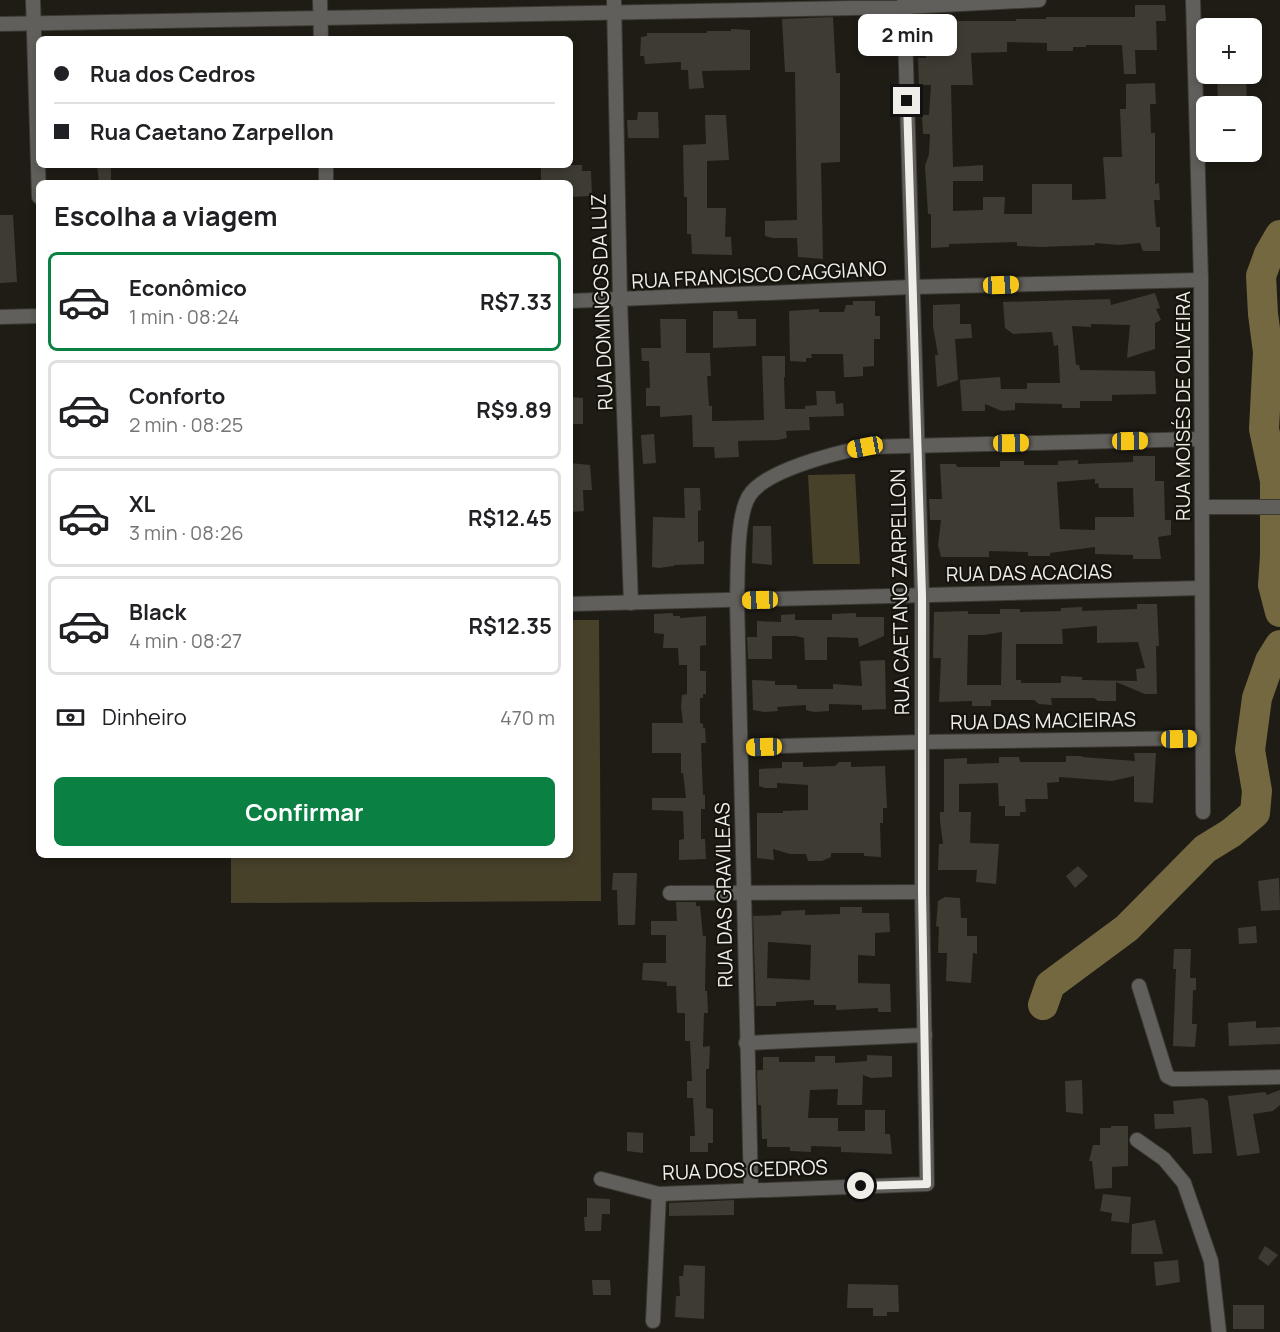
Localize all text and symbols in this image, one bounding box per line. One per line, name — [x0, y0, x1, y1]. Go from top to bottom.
callout: 2 min — [858, 14, 956, 56]
map controls — [1196, 18, 1262, 162]
button: + — [1196, 18, 1262, 84]
text: 2 min — [881, 21, 934, 48]
text: Rua dos Cedros — [90, 59, 255, 89]
route end — [893, 87, 920, 114]
button: − — [1196, 96, 1262, 162]
text: Rua Caetano Zarpellon — [90, 117, 334, 147]
street label: RUA DOMINGOS DA LUZ — [584, 193, 619, 411]
text: Escolha a viagem — [54, 197, 277, 234]
street label: RUA FRANCISCO CAGGIANO — [631, 254, 887, 295]
text: Econômico — [129, 273, 247, 303]
icon: car — [57, 275, 111, 329]
car — [983, 275, 1019, 295]
text: R$7.33 — [480, 287, 552, 317]
street label: RUA MOISÉS DE OLIVEIRA — [1169, 291, 1196, 521]
text: 1 min · 08:24 — [129, 303, 239, 330]
text: Conforto — [129, 381, 225, 411]
icon: car — [57, 383, 111, 437]
text: R$9.89 — [476, 395, 552, 425]
text: 2 min · 08:25 — [129, 411, 243, 438]
car — [1112, 432, 1148, 450]
car — [993, 434, 1029, 452]
car — [846, 435, 884, 459]
street label: RUA CAETANO ZARPELLON — [884, 469, 915, 715]
text: XL — [129, 489, 155, 519]
icon: car — [57, 491, 111, 545]
text: R$12.45 — [468, 503, 552, 533]
text: 3 min · 08:26 — [129, 519, 244, 546]
street label: RUA DAS ACACIAS — [946, 558, 1112, 587]
car — [742, 590, 778, 610]
text: Black — [129, 597, 186, 627]
icon: car — [57, 599, 111, 653]
text: R$12.35 — [469, 611, 552, 641]
text: 4 min · 08:27 — [129, 627, 242, 654]
icon: cash — [54, 701, 87, 734]
text: Dinheiro — [102, 702, 187, 732]
text: 470 m — [500, 704, 555, 731]
street label: RUA DAS MACIEIRAS — [950, 705, 1136, 736]
car — [1161, 730, 1197, 748]
car — [746, 737, 782, 757]
button: Confirmar — [54, 777, 555, 846]
street label: RUA DAS GRAVILEAS — [708, 802, 739, 988]
street label: RUA DOS CEDROS — [662, 1153, 828, 1186]
route start — [847, 1172, 874, 1199]

